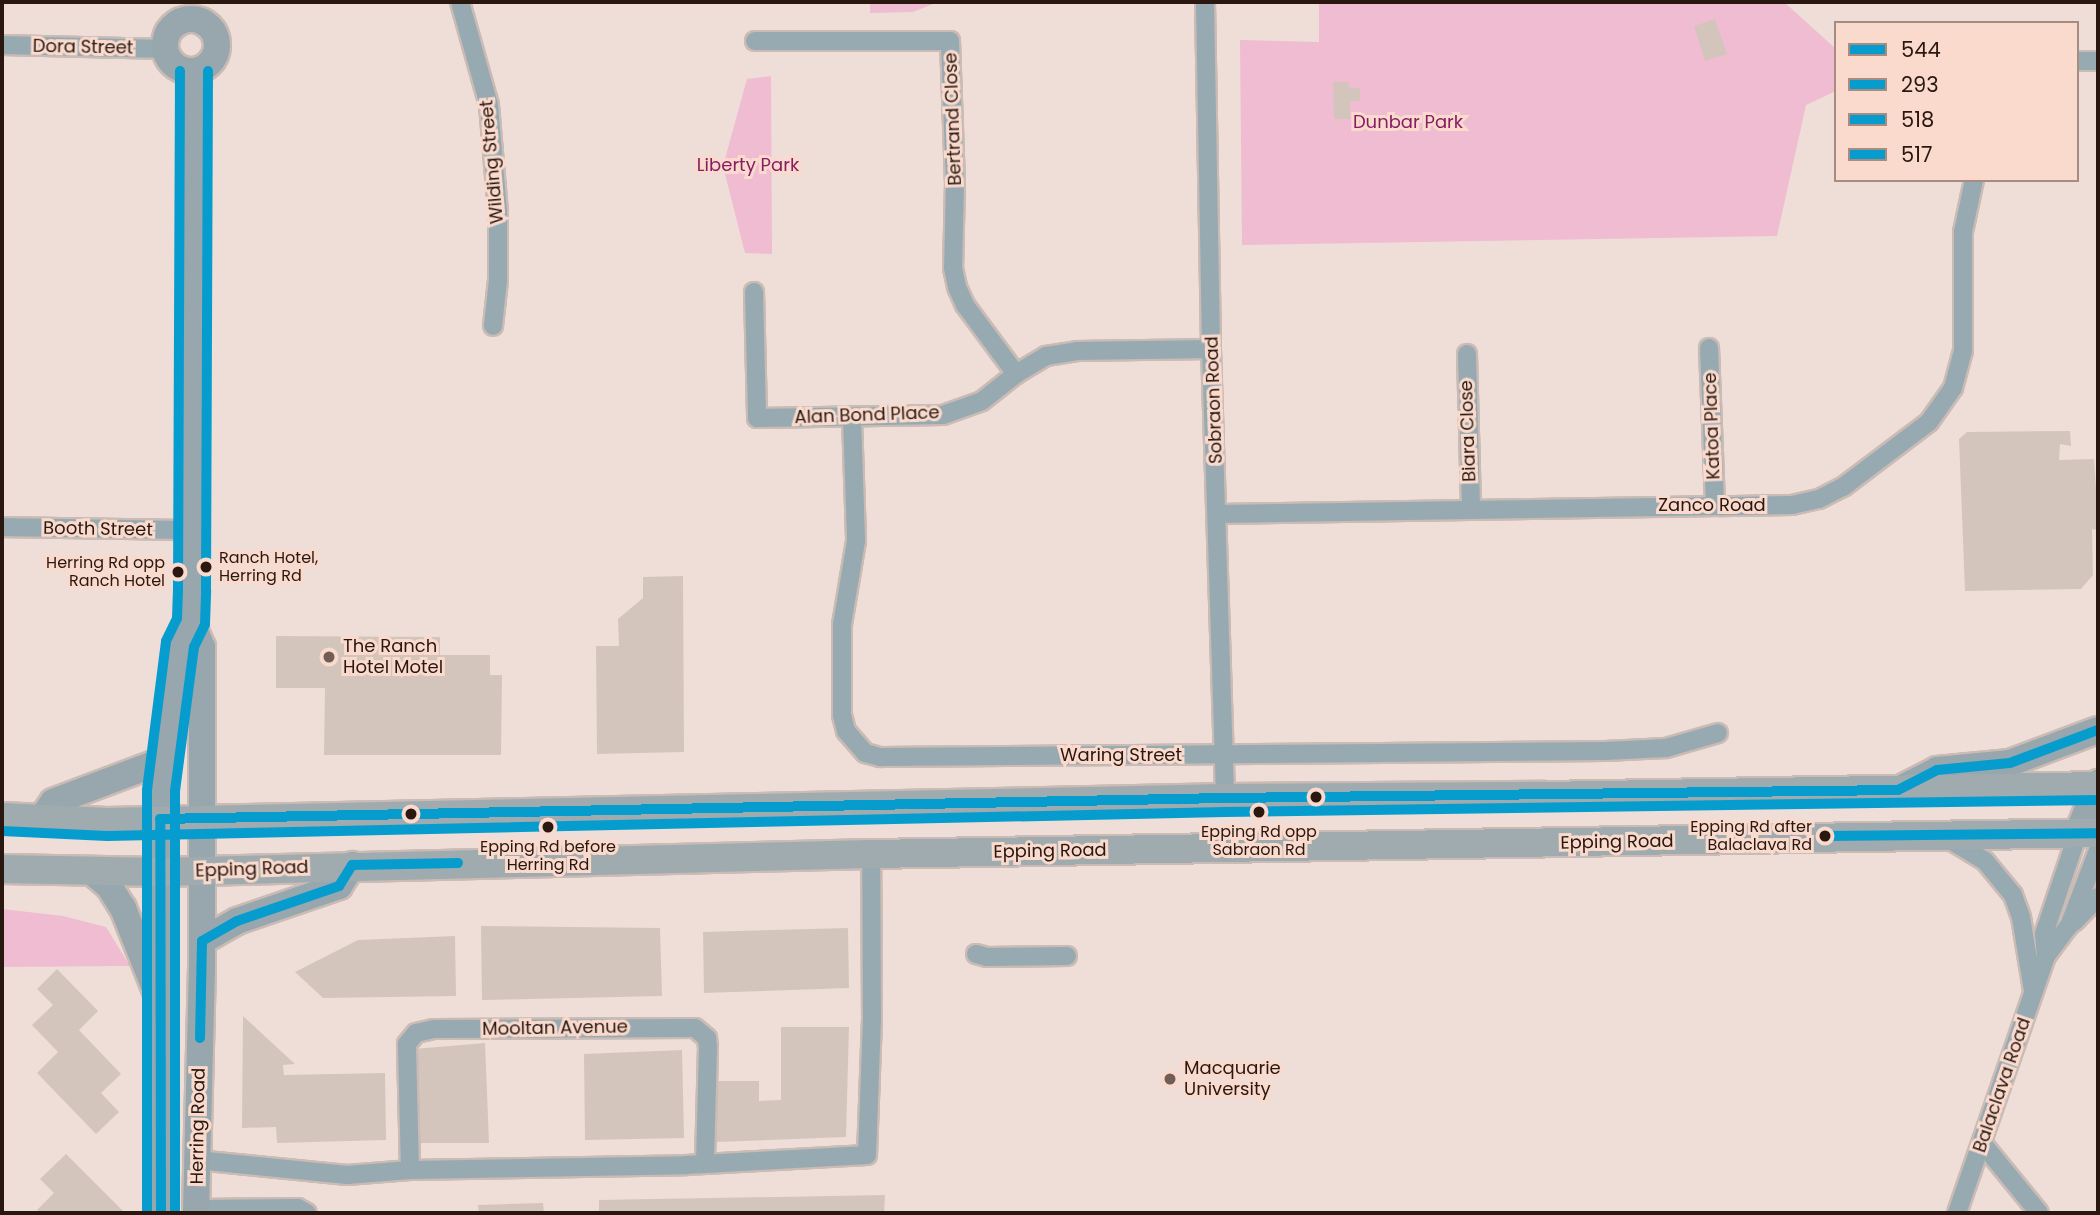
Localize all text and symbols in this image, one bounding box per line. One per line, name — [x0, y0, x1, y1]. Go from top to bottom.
legend — [1834, 21, 2079, 182]
street label: Dora Street — [33, 35, 133, 59]
text: 544 — [1901, 35, 1941, 64]
street label: Bertrand Close — [940, 52, 966, 186]
text: 293 — [1901, 70, 1939, 99]
street label: Wilding Street — [476, 99, 508, 225]
text: 518 — [1901, 105, 1934, 134]
park label: Dunbar Park — [1353, 111, 1463, 133]
text: 517 — [1901, 140, 1932, 169]
park label: Liberty Park — [697, 154, 799, 176]
street label: Sobraon Road — [1201, 336, 1227, 464]
street label: Katoa Place — [1699, 372, 1725, 480]
street label: Biara Close — [1455, 380, 1481, 482]
street label: Alan Bond Place — [794, 402, 940, 428]
street label: Zanco Road — [1658, 494, 1766, 516]
street label: Booth Street — [43, 517, 153, 541]
place label: Ranch Hotel, Herring Rd — [219, 548, 318, 586]
place label: Herring Rd opp Ranch Hotel — [46, 553, 165, 591]
marker: Ranch Hotel, Herring Rd — [199, 560, 213, 574]
marker: Herring Rd opp Ranch Hotel — [171, 565, 185, 579]
place label: The Ranch Hotel Motel — [343, 636, 443, 678]
marker: The Ranch Hotel Motel — [321, 649, 337, 665]
street label: Waring Street — [1060, 744, 1182, 766]
unlabelled marker — [1309, 790, 1323, 804]
marker: Epping Rd opp Sabraon Rd — [1252, 805, 1266, 819]
unlabelled marker — [404, 807, 418, 821]
place label: Epping Rd after Balaclava Rd — [1690, 817, 1812, 855]
marker: Epping Rd before Herring Rd — [541, 820, 555, 834]
place label: Epping Rd opp Sabraon Rd — [1201, 822, 1317, 860]
marker: Epping Rd after Balaclava Rd — [1818, 829, 1832, 843]
street label: Epping Road — [1560, 830, 1674, 854]
place label: Epping Rd before Herring Rd — [480, 837, 616, 875]
street label: Epping Road — [993, 839, 1107, 863]
street label: Epping Road — [195, 856, 309, 882]
street label: Balaclava Road — [1969, 1015, 2035, 1155]
street label: Mooltan Avenue — [482, 1016, 628, 1040]
place label: Macquarie University — [1184, 1058, 1281, 1100]
street label: Herring Road — [186, 1067, 210, 1185]
marker: Macquarie University — [1162, 1071, 1178, 1087]

